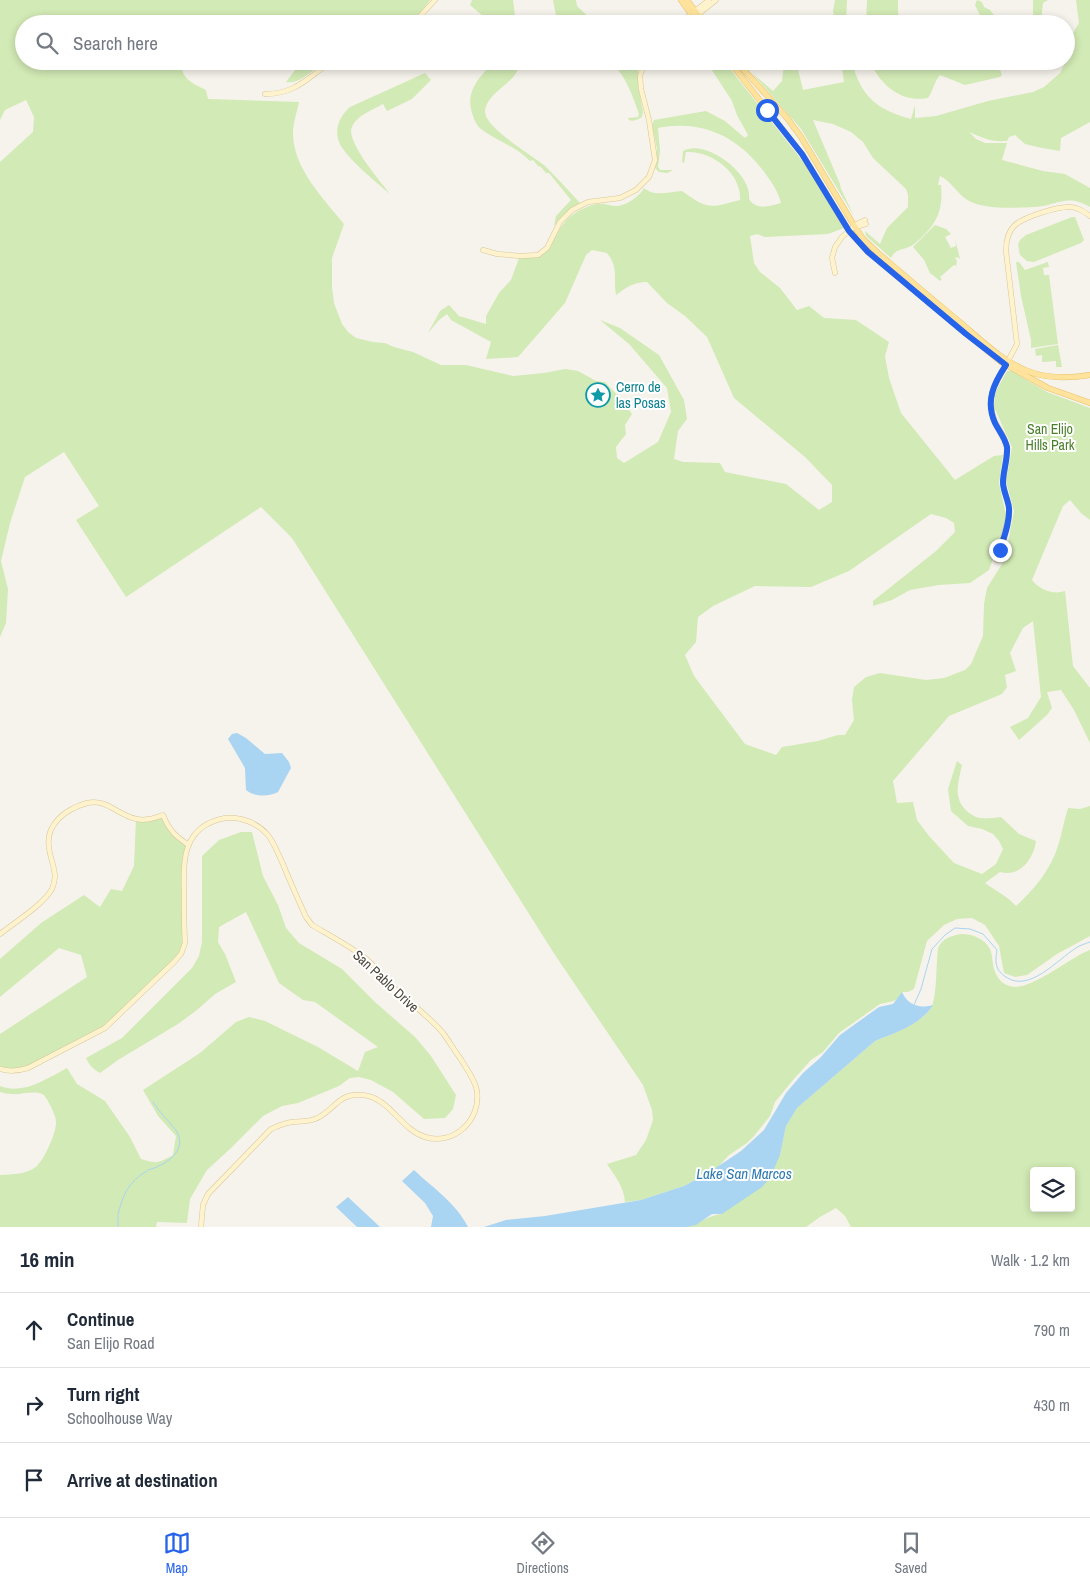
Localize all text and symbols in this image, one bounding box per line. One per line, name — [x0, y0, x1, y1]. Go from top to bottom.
search box — [15, 15, 1075, 70]
icon: search — [33, 29, 61, 57]
text: Search here — [73, 30, 158, 56]
route start — [756, 99, 779, 122]
place label: Cerro de las Posas — [616, 378, 666, 412]
place icon: Cerro de las Posas — [585, 382, 611, 408]
park label: San Elijo Hills Park — [1025, 420, 1075, 454]
route end — [989, 539, 1012, 562]
street label: San Pablo Drive — [349, 946, 423, 1016]
water label: Lake San Marcos — [696, 1163, 792, 1184]
map controls — [1030, 1167, 1075, 1212]
button: layers — [1030, 1167, 1075, 1212]
text: 16 min — [20, 1245, 75, 1274]
text: Walk · 1.2 km — [991, 1249, 1070, 1271]
text: Continue — [67, 1306, 135, 1332]
icon: ahead — [20, 1316, 48, 1344]
text: 790 m — [1034, 1319, 1070, 1341]
text: San Elijo Road — [67, 1332, 155, 1354]
text: Turn right — [67, 1381, 139, 1407]
icon: right — [20, 1391, 48, 1419]
text: 430 m — [1034, 1394, 1070, 1416]
text: Schoolhouse Way — [67, 1407, 172, 1429]
icon: arrive — [20, 1466, 48, 1494]
text: Arrive at destination — [67, 1467, 218, 1493]
tab: Map — [163, 1529, 191, 1577]
tab: Directions — [517, 1529, 569, 1577]
tab: Saved — [895, 1529, 927, 1577]

